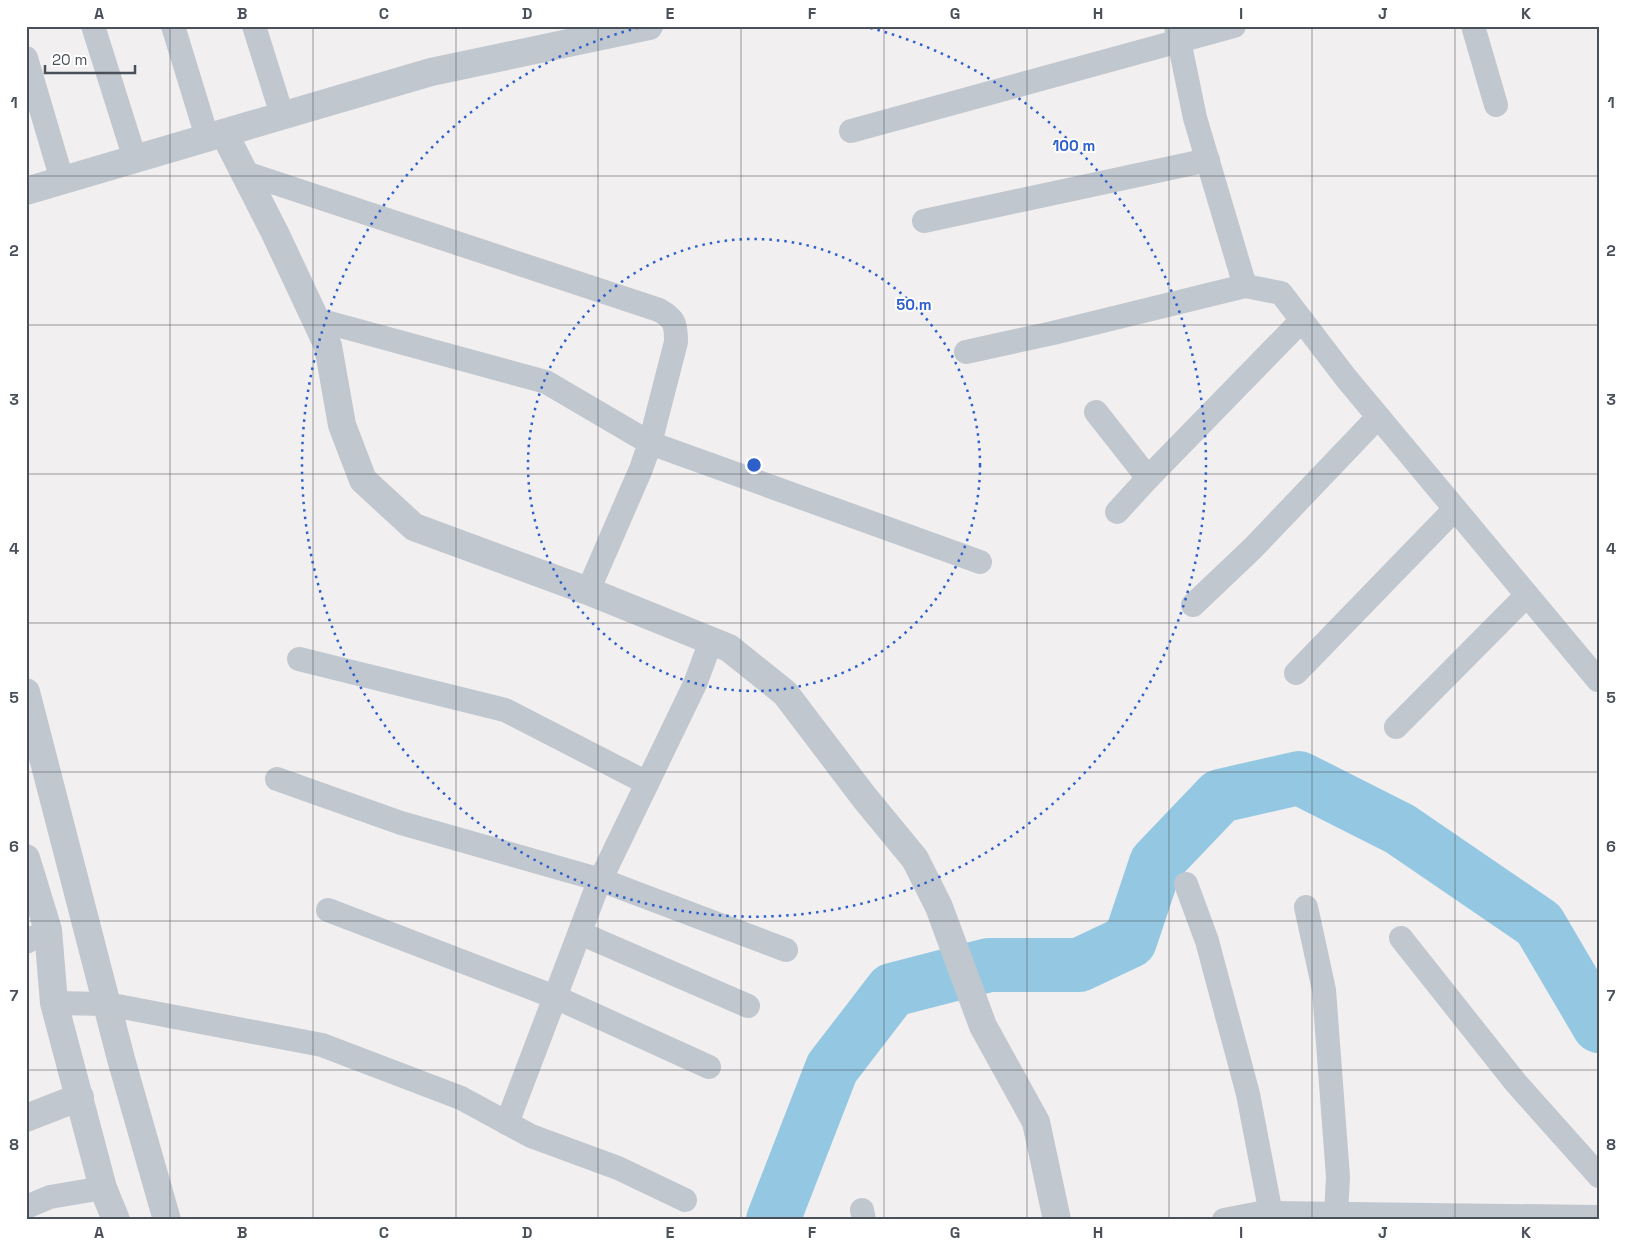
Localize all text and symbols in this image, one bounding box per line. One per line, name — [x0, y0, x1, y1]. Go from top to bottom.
text: A — [94, 3, 104, 24]
text: B — [237, 3, 247, 24]
text: C — [379, 3, 389, 24]
text: D — [522, 3, 532, 24]
text: E — [666, 3, 675, 24]
text: F — [808, 3, 817, 24]
text: G — [950, 3, 960, 24]
text: H — [1093, 3, 1103, 24]
text: I — [1239, 3, 1243, 24]
text: J — [1378, 3, 1388, 24]
text: K — [1521, 3, 1531, 24]
scale bar — [45, 42, 135, 74]
text: 20 m — [52, 50, 87, 69]
text: 1 — [10, 92, 18, 113]
text: 1 — [1607, 92, 1615, 113]
text: 100 m — [1053, 136, 1095, 155]
text: 2 — [9, 240, 19, 261]
text: 2 — [1606, 240, 1616, 261]
text: 50 m — [896, 295, 932, 314]
text: 3 — [9, 389, 19, 410]
text: 3 — [1606, 389, 1616, 410]
centre of rings — [745, 456, 763, 474]
text: 4 — [9, 538, 19, 559]
text: 4 — [1606, 538, 1616, 559]
text: 5 — [9, 687, 19, 708]
text: 5 — [1606, 687, 1616, 708]
text: 6 — [9, 836, 19, 857]
text: 6 — [1606, 836, 1616, 857]
text: 7 — [10, 985, 19, 1006]
text: 7 — [1607, 985, 1616, 1006]
text: 8 — [9, 1134, 19, 1155]
text: 8 — [1606, 1134, 1616, 1155]
text: A — [94, 1222, 104, 1243]
text: B — [237, 1222, 247, 1243]
text: C — [379, 1222, 389, 1243]
text: D — [522, 1222, 532, 1243]
text: E — [666, 1222, 675, 1243]
text: F — [808, 1222, 817, 1243]
text: G — [950, 1222, 960, 1243]
text: H — [1093, 1222, 1103, 1243]
text: I — [1239, 1222, 1243, 1243]
text: J — [1378, 1222, 1388, 1243]
text: K — [1521, 1222, 1531, 1243]

